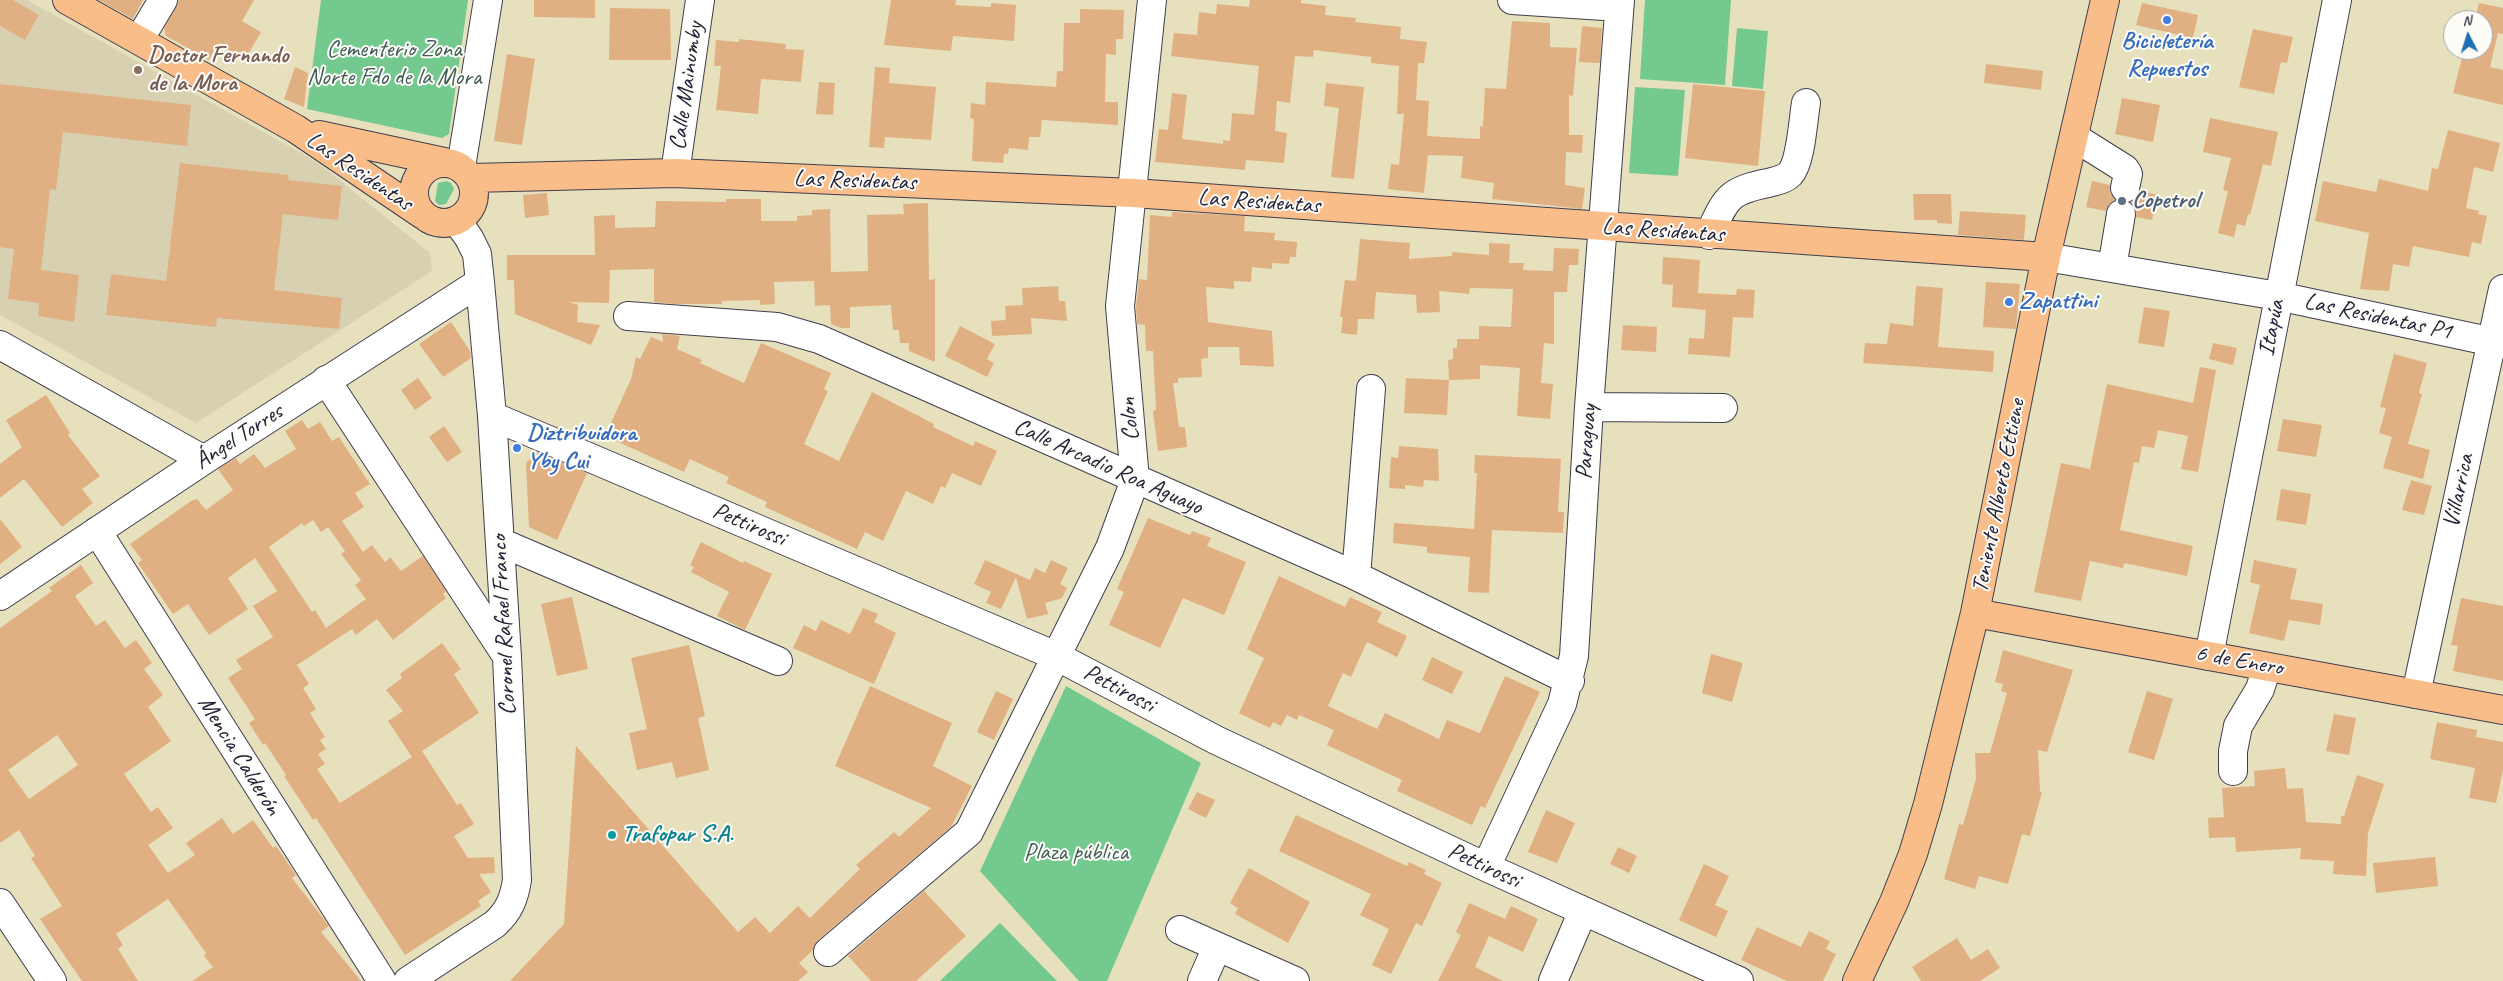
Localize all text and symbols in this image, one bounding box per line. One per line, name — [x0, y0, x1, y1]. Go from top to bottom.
north arrow — [2443, 10, 2493, 60]
text: N — [2462, 12, 2472, 29]
marker: Bicicletería Repuestos — [2161, 14, 2173, 26]
street label: Calle Mainumby — [664, 20, 710, 152]
place label: Bicicletería Repuestos — [2121, 28, 2213, 84]
park label: Cementerio Zona Norte Fdo de la Mora — [307, 36, 481, 92]
place label: Doctor Fernando de la Mora — [148, 42, 289, 98]
marker: Doctor Fernando de la Mora — [132, 64, 144, 76]
street label: Las Residentas — [300, 126, 418, 218]
street label: Las Residentas — [793, 164, 917, 198]
street label: Las Residentas — [1197, 183, 1321, 221]
place label: Copetrol — [2132, 187, 2199, 215]
marker: Copetrol — [2116, 195, 2128, 207]
street label: Las Residentas — [1601, 212, 1725, 250]
street label: Las Residentas P1 — [2302, 287, 2454, 347]
place label: Zapattini — [2019, 288, 2097, 316]
marker: Zapattini — [2003, 296, 2015, 308]
street label: Itapúa — [2252, 297, 2292, 359]
street label: Colon — [1114, 396, 1146, 442]
street label: Teniente Alberto Ettiene — [1966, 397, 2032, 595]
street label: Ángel Torres — [189, 398, 289, 476]
street label: Paraguay — [1570, 404, 1604, 480]
street label: Calle Arcadio Roa Aguayo — [1009, 412, 1207, 522]
place label: Diztribuidora Yby Cui — [527, 420, 636, 476]
marker: Diztribuidora Yby Cui — [511, 442, 523, 454]
street label: Villarrica — [2437, 451, 2481, 531]
street label: Pettirossi — [708, 497, 790, 553]
street label: Coronel Rafael Franco — [485, 534, 523, 716]
street label: 6 de Enero — [2193, 639, 2285, 683]
street label: Pettirossi — [1078, 658, 1160, 720]
street label: Mencia Calderón — [191, 691, 287, 821]
place label: Trafopar S.A. — [622, 821, 733, 849]
marker: Trafopar S.A. — [606, 829, 618, 841]
street label: Pettirossi — [1443, 837, 1525, 895]
park label: Plaza pública — [1024, 839, 1128, 867]

